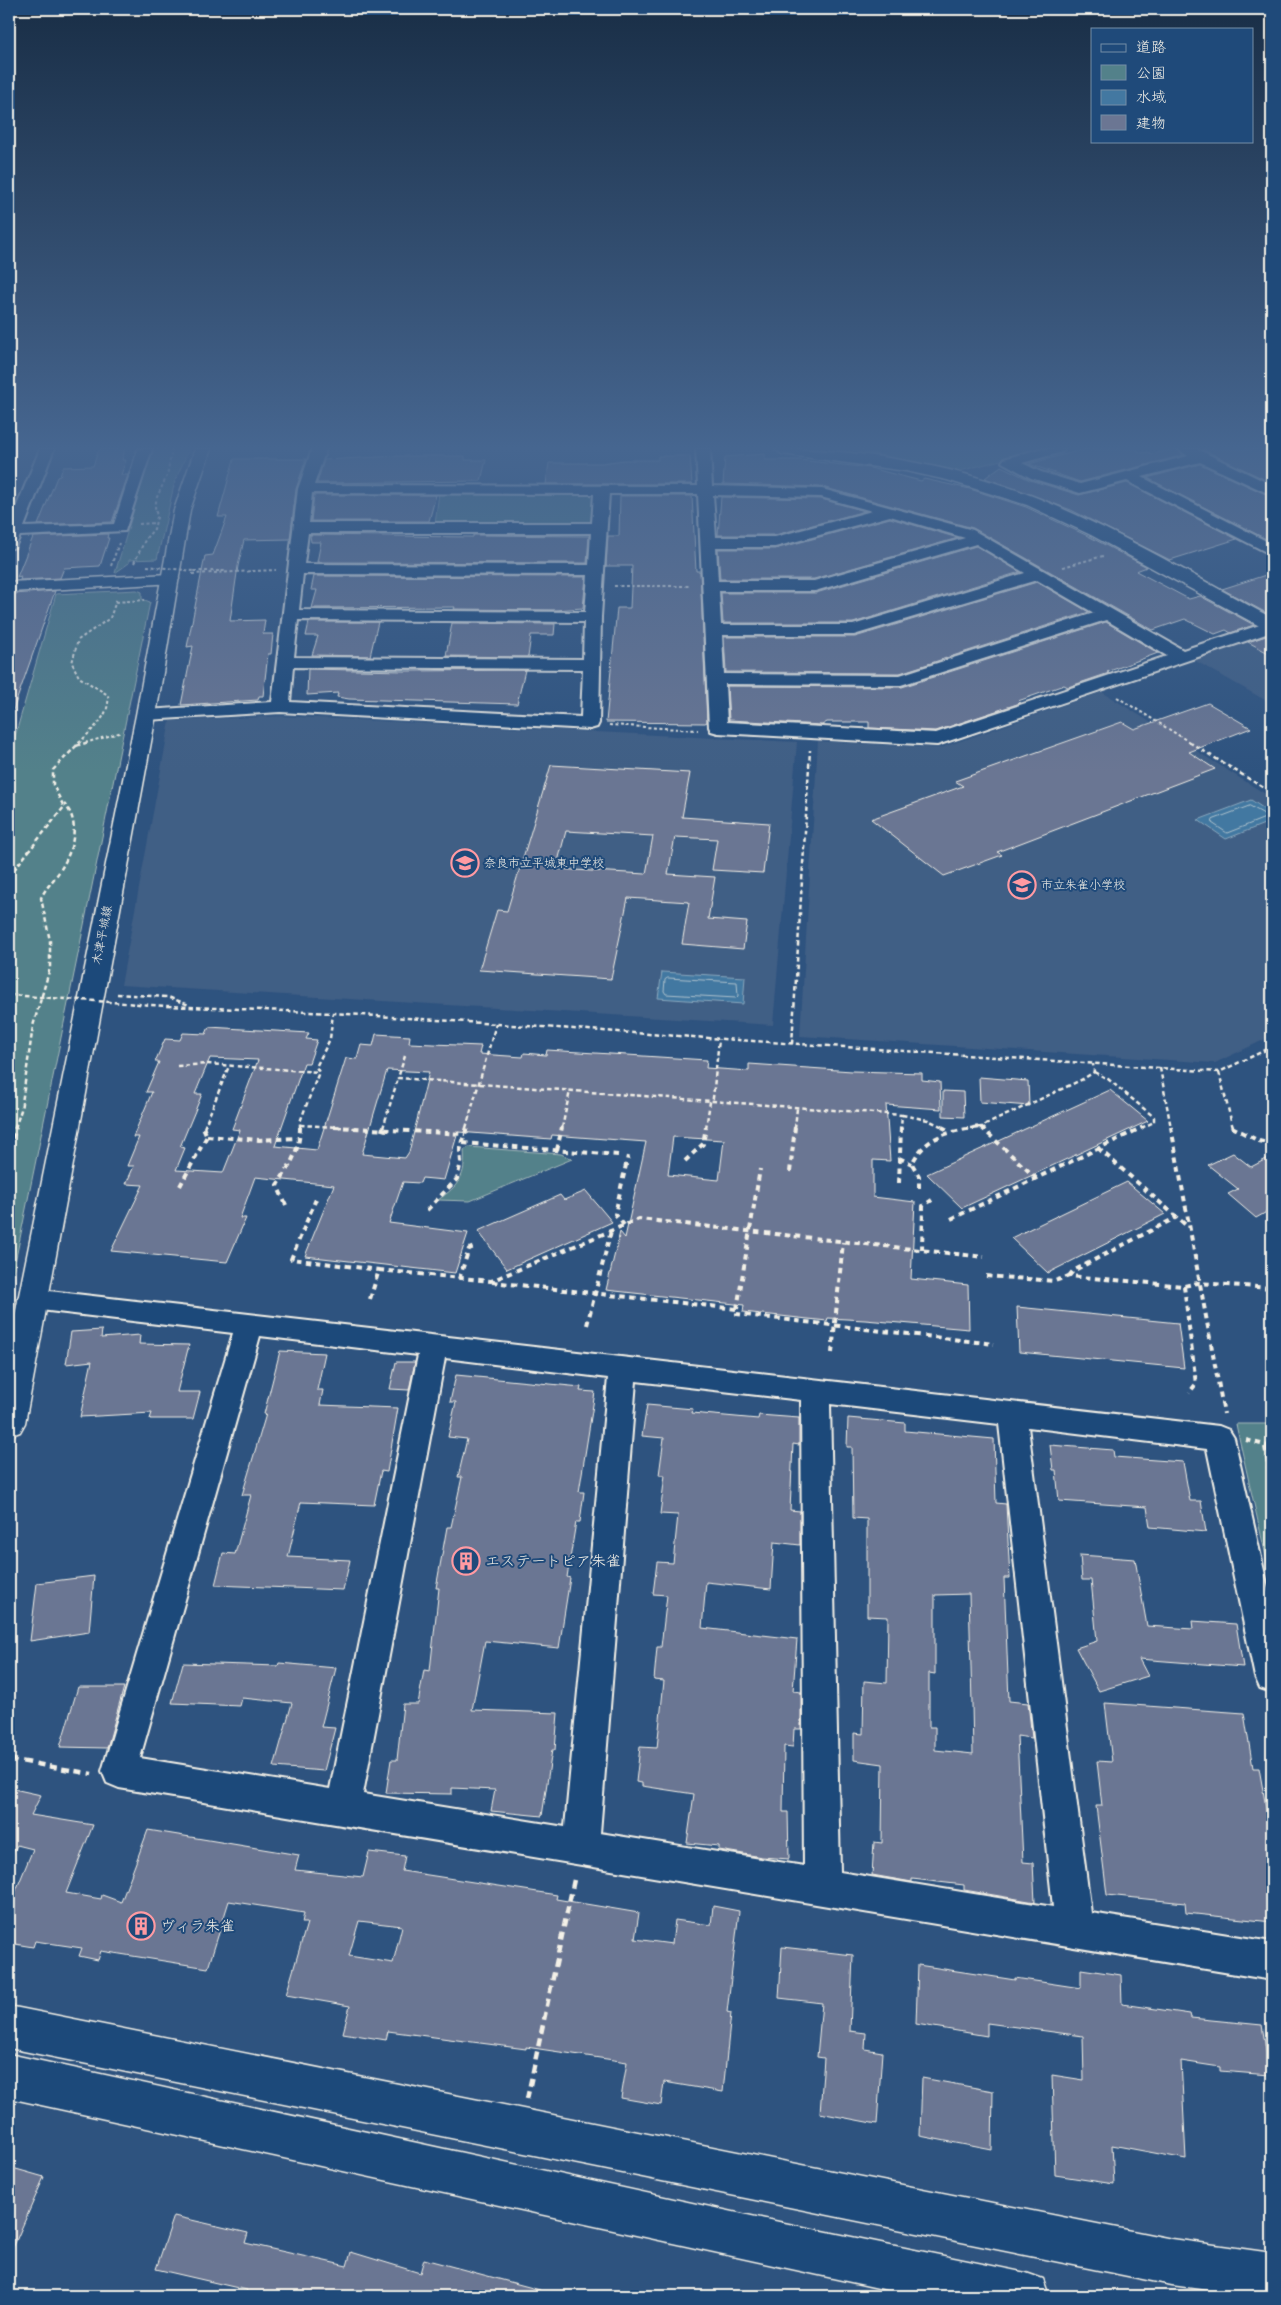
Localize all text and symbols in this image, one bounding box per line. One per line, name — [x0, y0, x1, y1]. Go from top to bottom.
legend — [1091, 28, 1254, 142]
text: 道路 — [1136, 36, 1166, 56]
text: 公園 — [1136, 62, 1166, 82]
text: 水域 — [1136, 86, 1166, 106]
text: 建物 — [1136, 112, 1166, 132]
school or university icon: 奈良市立平城東中学校 — [450, 848, 480, 878]
place label: 奈良市立平城東中学校 — [484, 854, 604, 870]
school or university icon: 市立朱雀小学校 — [1007, 870, 1037, 900]
place label: 市立朱雀小学校 — [1041, 876, 1125, 892]
street label: 木津平城線 — [87, 904, 115, 966]
building icon: エステートピア朱雀 — [451, 1546, 481, 1576]
place label: エステートピア朱雀 — [485, 1550, 621, 1570]
building icon: ヴィラ朱雀 — [126, 1911, 156, 1941]
place label: ヴィラ朱雀 — [160, 1915, 235, 1935]

